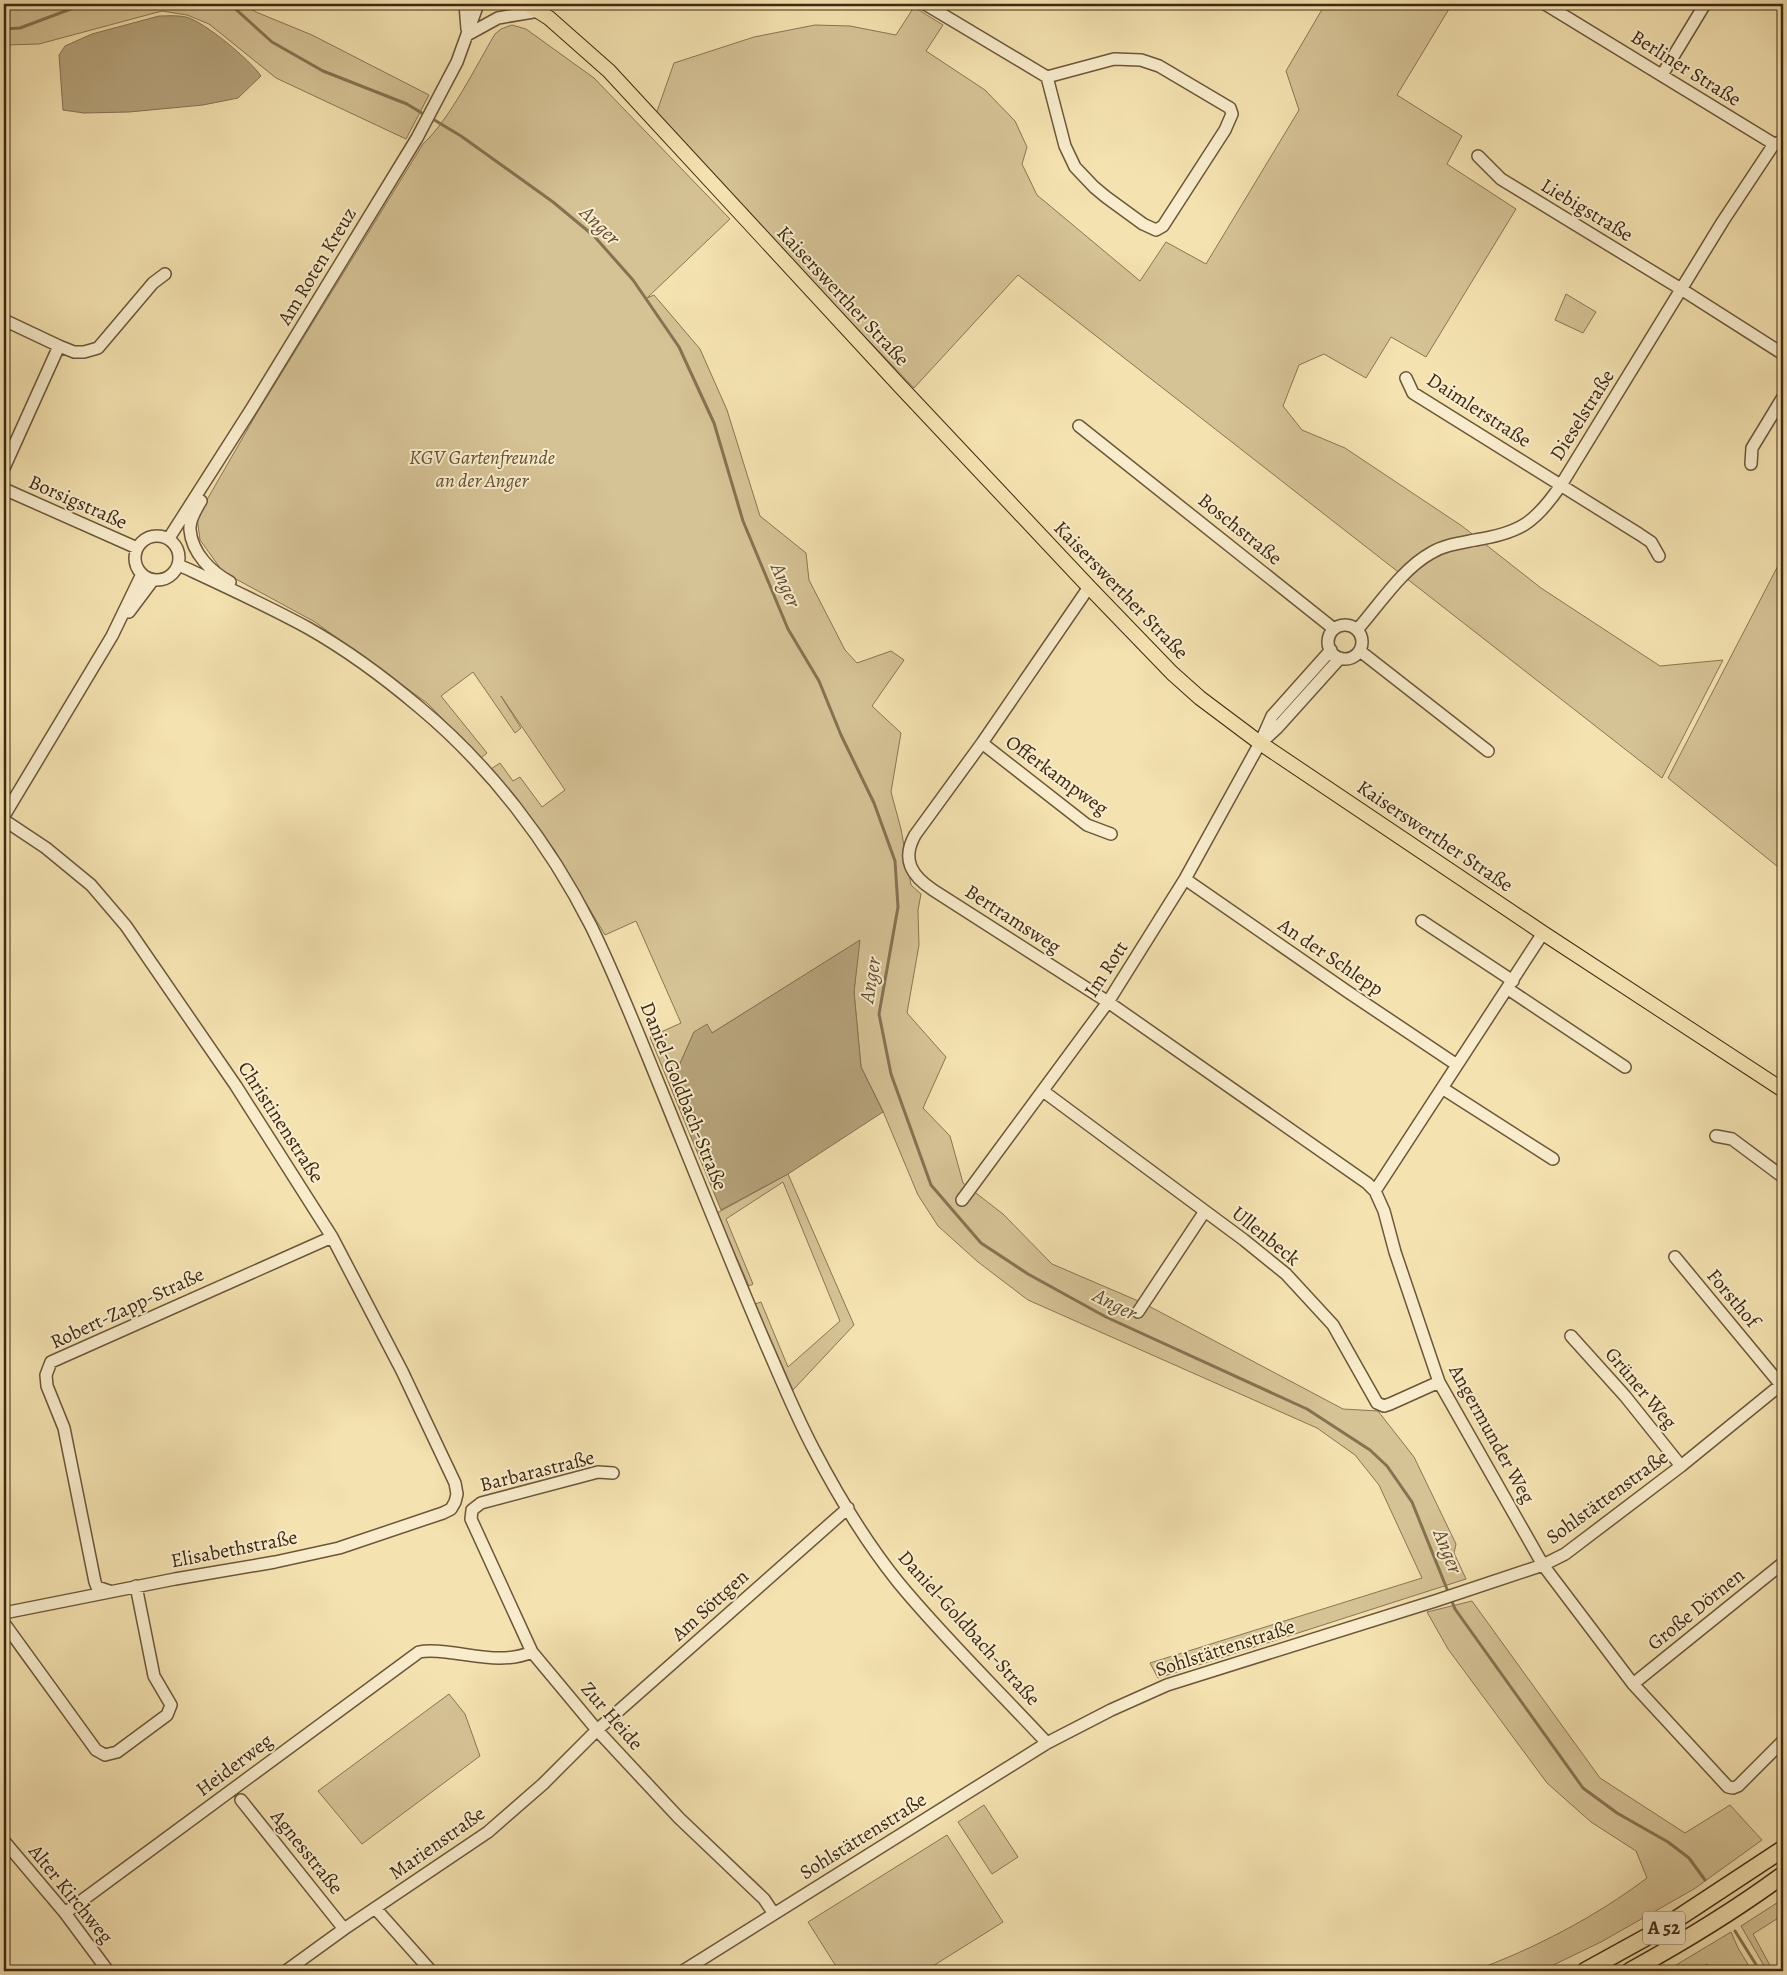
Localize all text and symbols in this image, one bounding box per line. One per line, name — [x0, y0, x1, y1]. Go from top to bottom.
street label: Berliner Straße — [1626, 23, 1746, 113]
street label: Liebigstraße — [1536, 172, 1638, 248]
water label: Anger — [573, 198, 627, 251]
street label: Am Roten Kreuz — [271, 202, 363, 331]
street label: Kaiserswerther Straße — [771, 220, 915, 372]
street label: Dieselstraße — [1543, 364, 1621, 466]
street label: Daimlerstraße — [1422, 366, 1536, 454]
park label: KGV Gartenfreunde an der Anger — [409, 444, 555, 494]
street label: Borsigstraße — [24, 468, 132, 536]
street label: Boschstraße — [1192, 487, 1288, 571]
street label: Kaiserswerther Straße — [1048, 515, 1194, 665]
water label: Anger — [764, 558, 808, 612]
street label: Offerkampweg — [1000, 729, 1114, 821]
street label: Kaiserswerther Straße — [1352, 774, 1518, 898]
street label: Bertramsweg — [960, 878, 1066, 960]
street label: An der Schlepp — [1272, 911, 1389, 1002]
street label: Im Rott — [1078, 935, 1135, 1003]
water label: Anger — [852, 954, 888, 1006]
street label: Daniel-Goldbach-Straße — [634, 998, 734, 1194]
street label: Christinenstraße — [232, 1056, 330, 1188]
street label: Ullenbeck — [1226, 1200, 1306, 1272]
street label: Robert-Zapp-Straße — [46, 1261, 208, 1355]
street label: Forsthof — [1701, 1263, 1768, 1336]
water label: Anger — [1087, 1281, 1142, 1327]
street label: Grüner Weg — [1599, 1341, 1683, 1435]
street label: Angermunder Weg — [1442, 1359, 1541, 1508]
street label: Sohlstättenstraße — [1540, 1443, 1674, 1551]
street label: Barbarastraße — [477, 1444, 597, 1498]
street label: Elisabethstraße — [168, 1524, 300, 1574]
water label: Anger — [1426, 1524, 1470, 1578]
street label: Daniel-Goldbach-Straße — [892, 1544, 1046, 1712]
street label: Große Dörnen — [1642, 1561, 1750, 1657]
street label: Am Söttgen — [665, 1563, 754, 1648]
street label: Sohlstättenstraße — [1152, 1613, 1298, 1683]
street label: Zur Heide — [575, 1676, 649, 1756]
street label: Heiderweg — [190, 1727, 278, 1803]
street label: Sohlstättenstraße — [794, 1786, 932, 1886]
street label: Marienstraße — [384, 1800, 490, 1886]
street label: Agnesstraße — [264, 1803, 350, 1900]
street label: Alter Kirchweg — [22, 1838, 119, 1949]
road number: A 52 — [1643, 1912, 1685, 1945]

